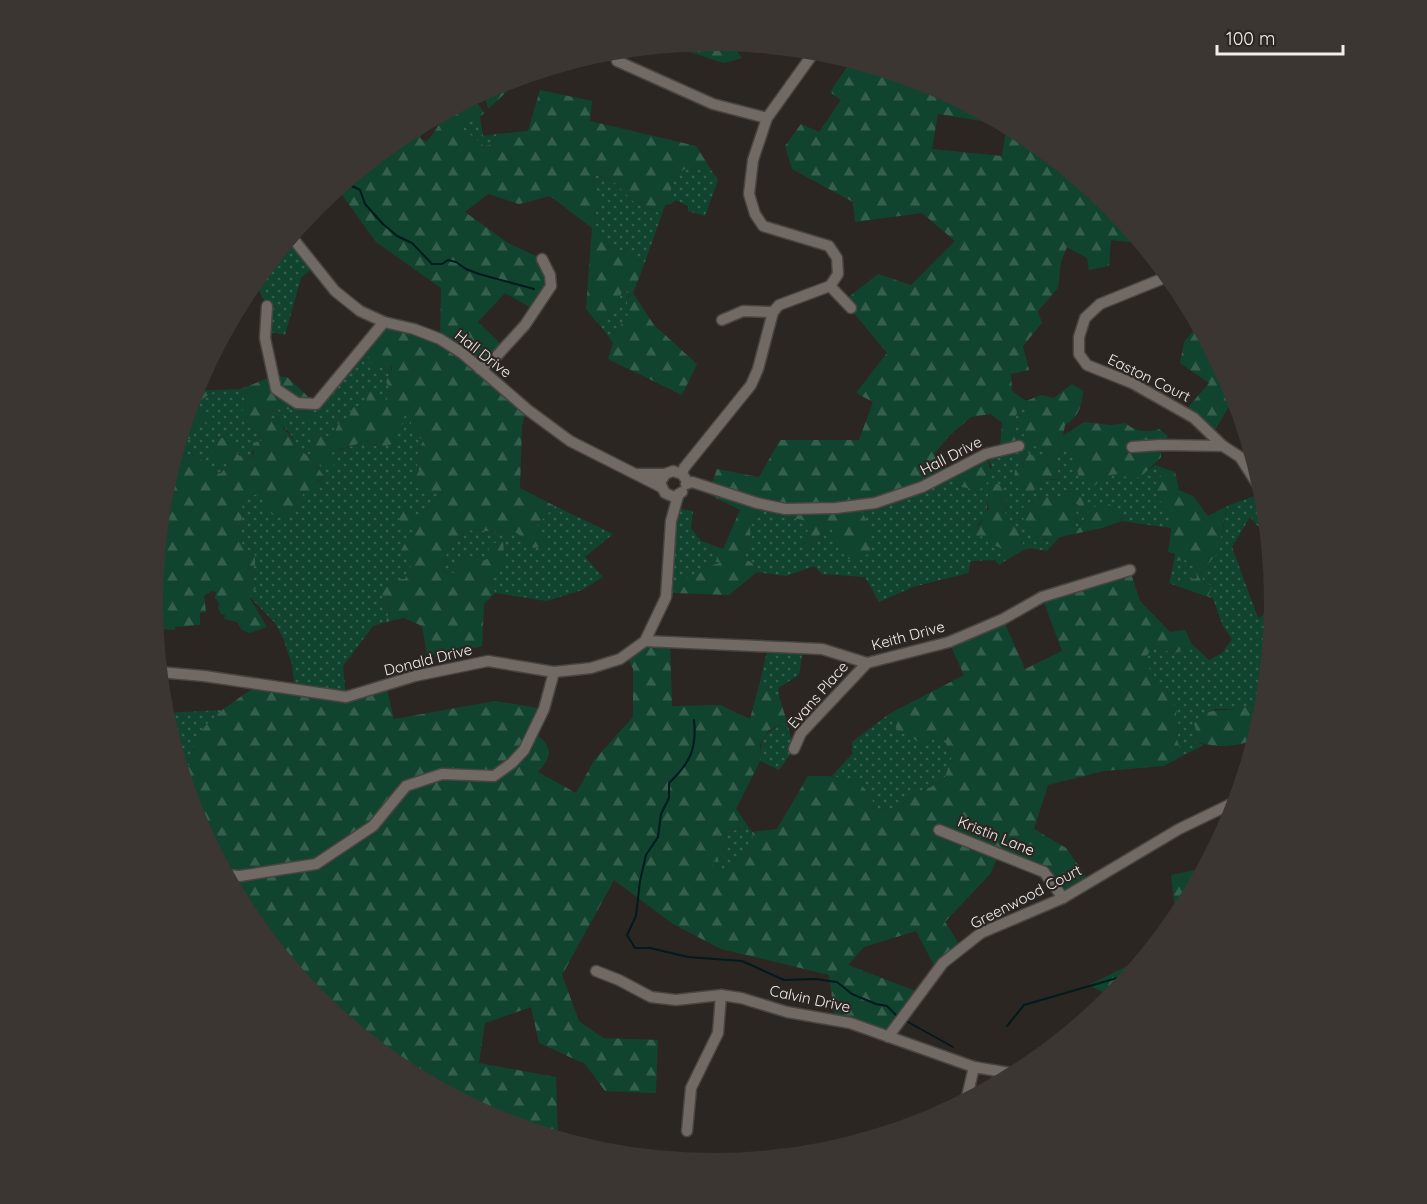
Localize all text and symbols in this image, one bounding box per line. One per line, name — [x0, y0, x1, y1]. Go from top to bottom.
scale bar — [1217, 18, 1343, 56]
text: 100 m — [1226, 27, 1275, 50]
street label: Hall Drive — [451, 325, 516, 382]
street label: Easton Court — [1105, 349, 1194, 406]
street label: Hall Drive — [917, 432, 985, 479]
street label: Keith Drive — [869, 617, 947, 654]
street label: Donald Drive — [382, 639, 474, 680]
street label: Evans Place — [783, 657, 852, 732]
street label: Kristin Lane — [955, 811, 1037, 860]
street label: Greenwood Court — [967, 860, 1085, 933]
street label: Calvin Drive — [768, 981, 852, 1016]

